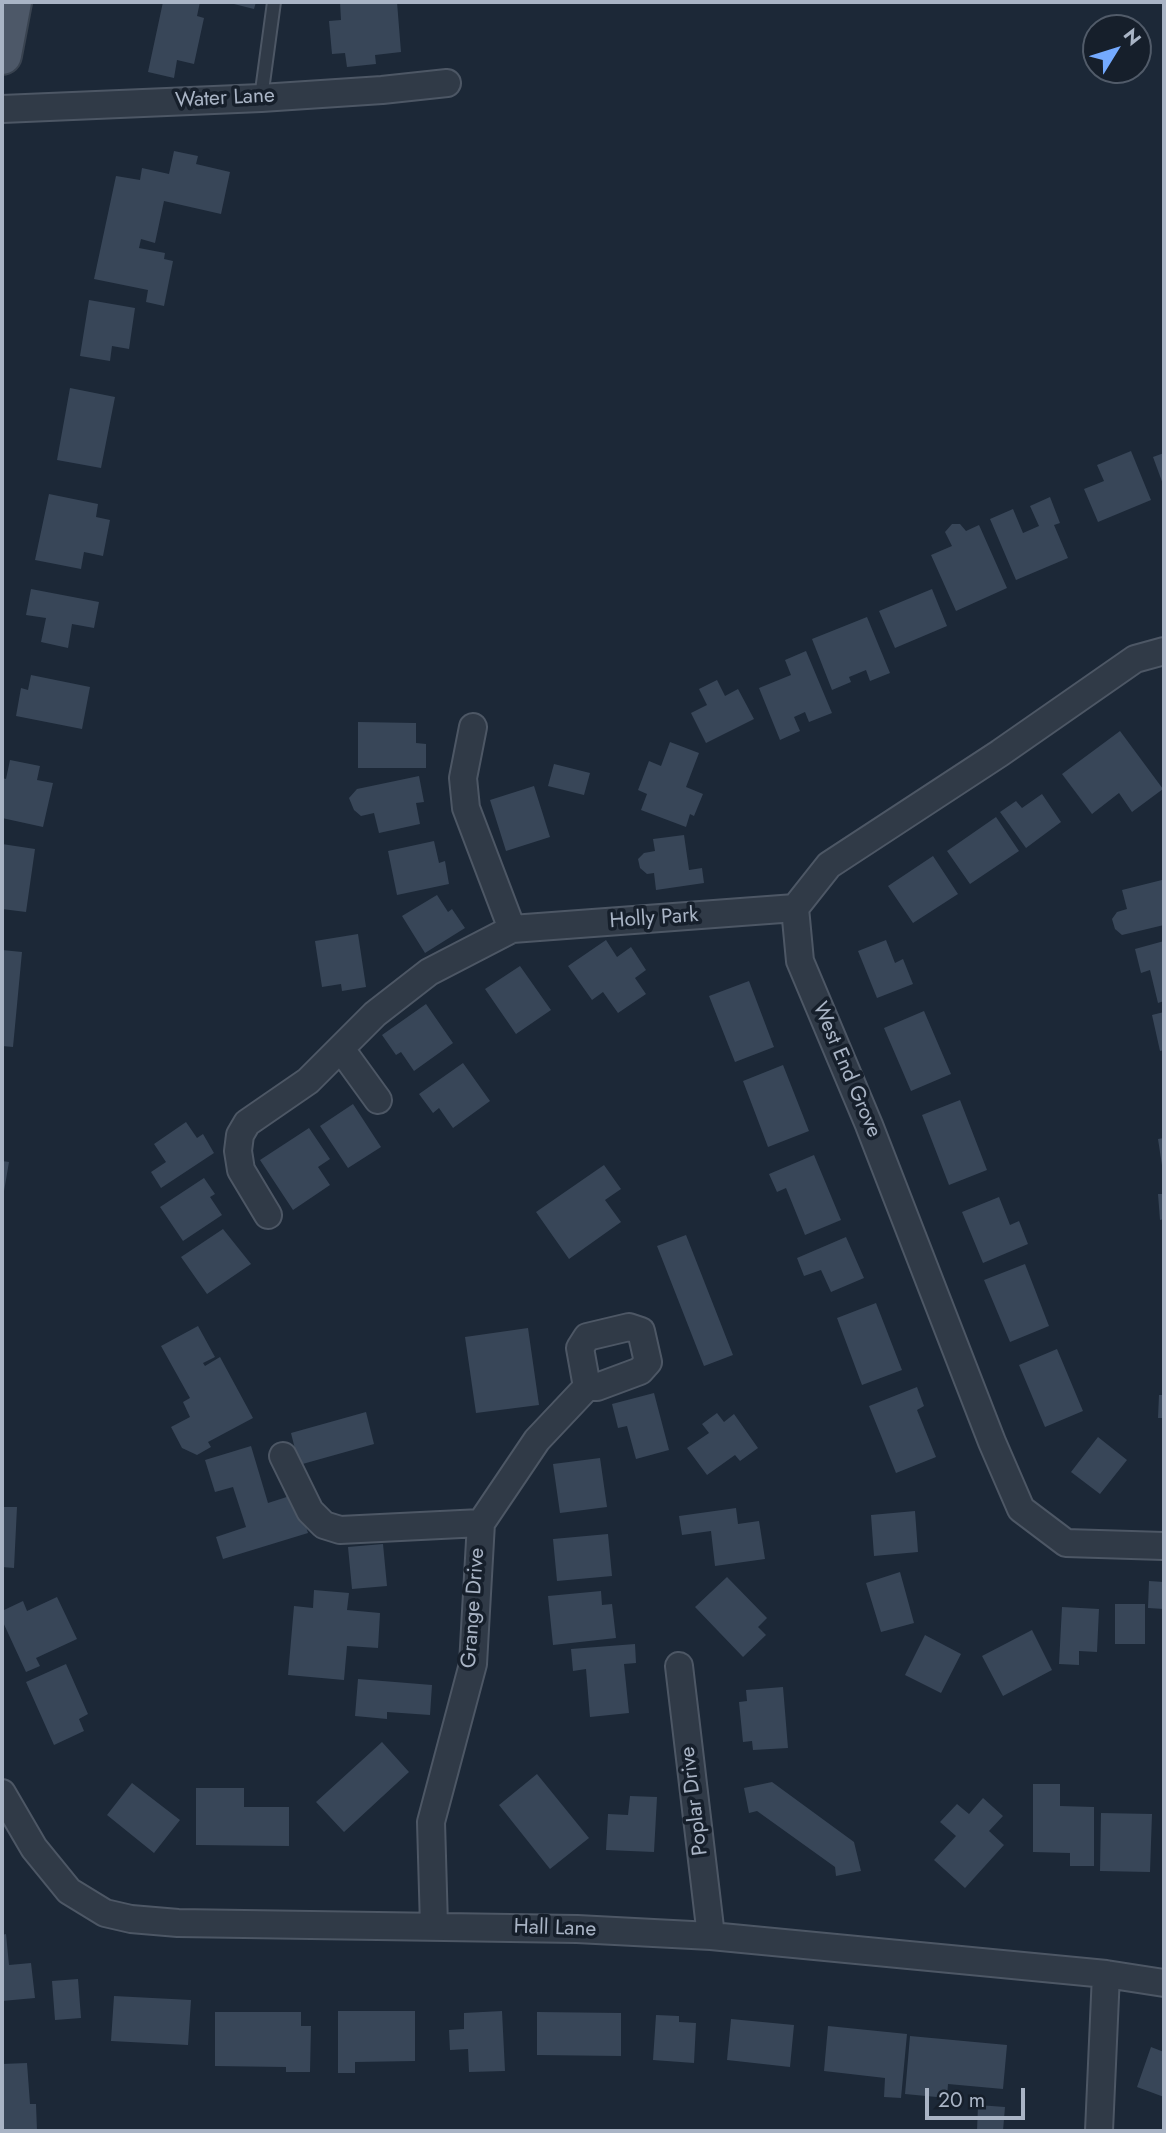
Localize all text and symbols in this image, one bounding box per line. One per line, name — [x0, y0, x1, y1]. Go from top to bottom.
north arrow — [1082, 14, 1152, 84]
text: N — [1117, 23, 1148, 51]
street label: Water Lane — [175, 84, 275, 114]
street label: Holly Park — [609, 903, 699, 935]
street label: West End Grove — [806, 999, 886, 1141]
street label: Grange Drive — [457, 1547, 491, 1669]
street label: Poplar Drive — [676, 1745, 714, 1857]
street label: Hall Lane — [513, 1915, 597, 1943]
scale bar — [928, 2074, 1028, 2118]
text: 20 m — [938, 2085, 985, 2115]

